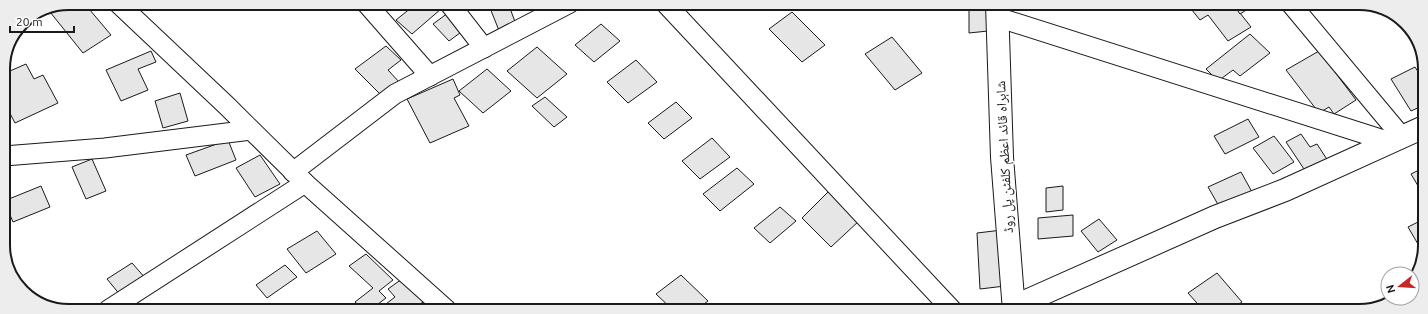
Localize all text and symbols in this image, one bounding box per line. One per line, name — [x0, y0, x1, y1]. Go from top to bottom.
scale bar — [10, 8, 74, 34]
text: 20 m — [16, 15, 43, 28]
street label: شاہراہ قائد اعظم کلفٹن پل روڈ — [992, 80, 1018, 234]
north arrow — [1380, 266, 1420, 306]
text: N — [1383, 283, 1397, 295]

